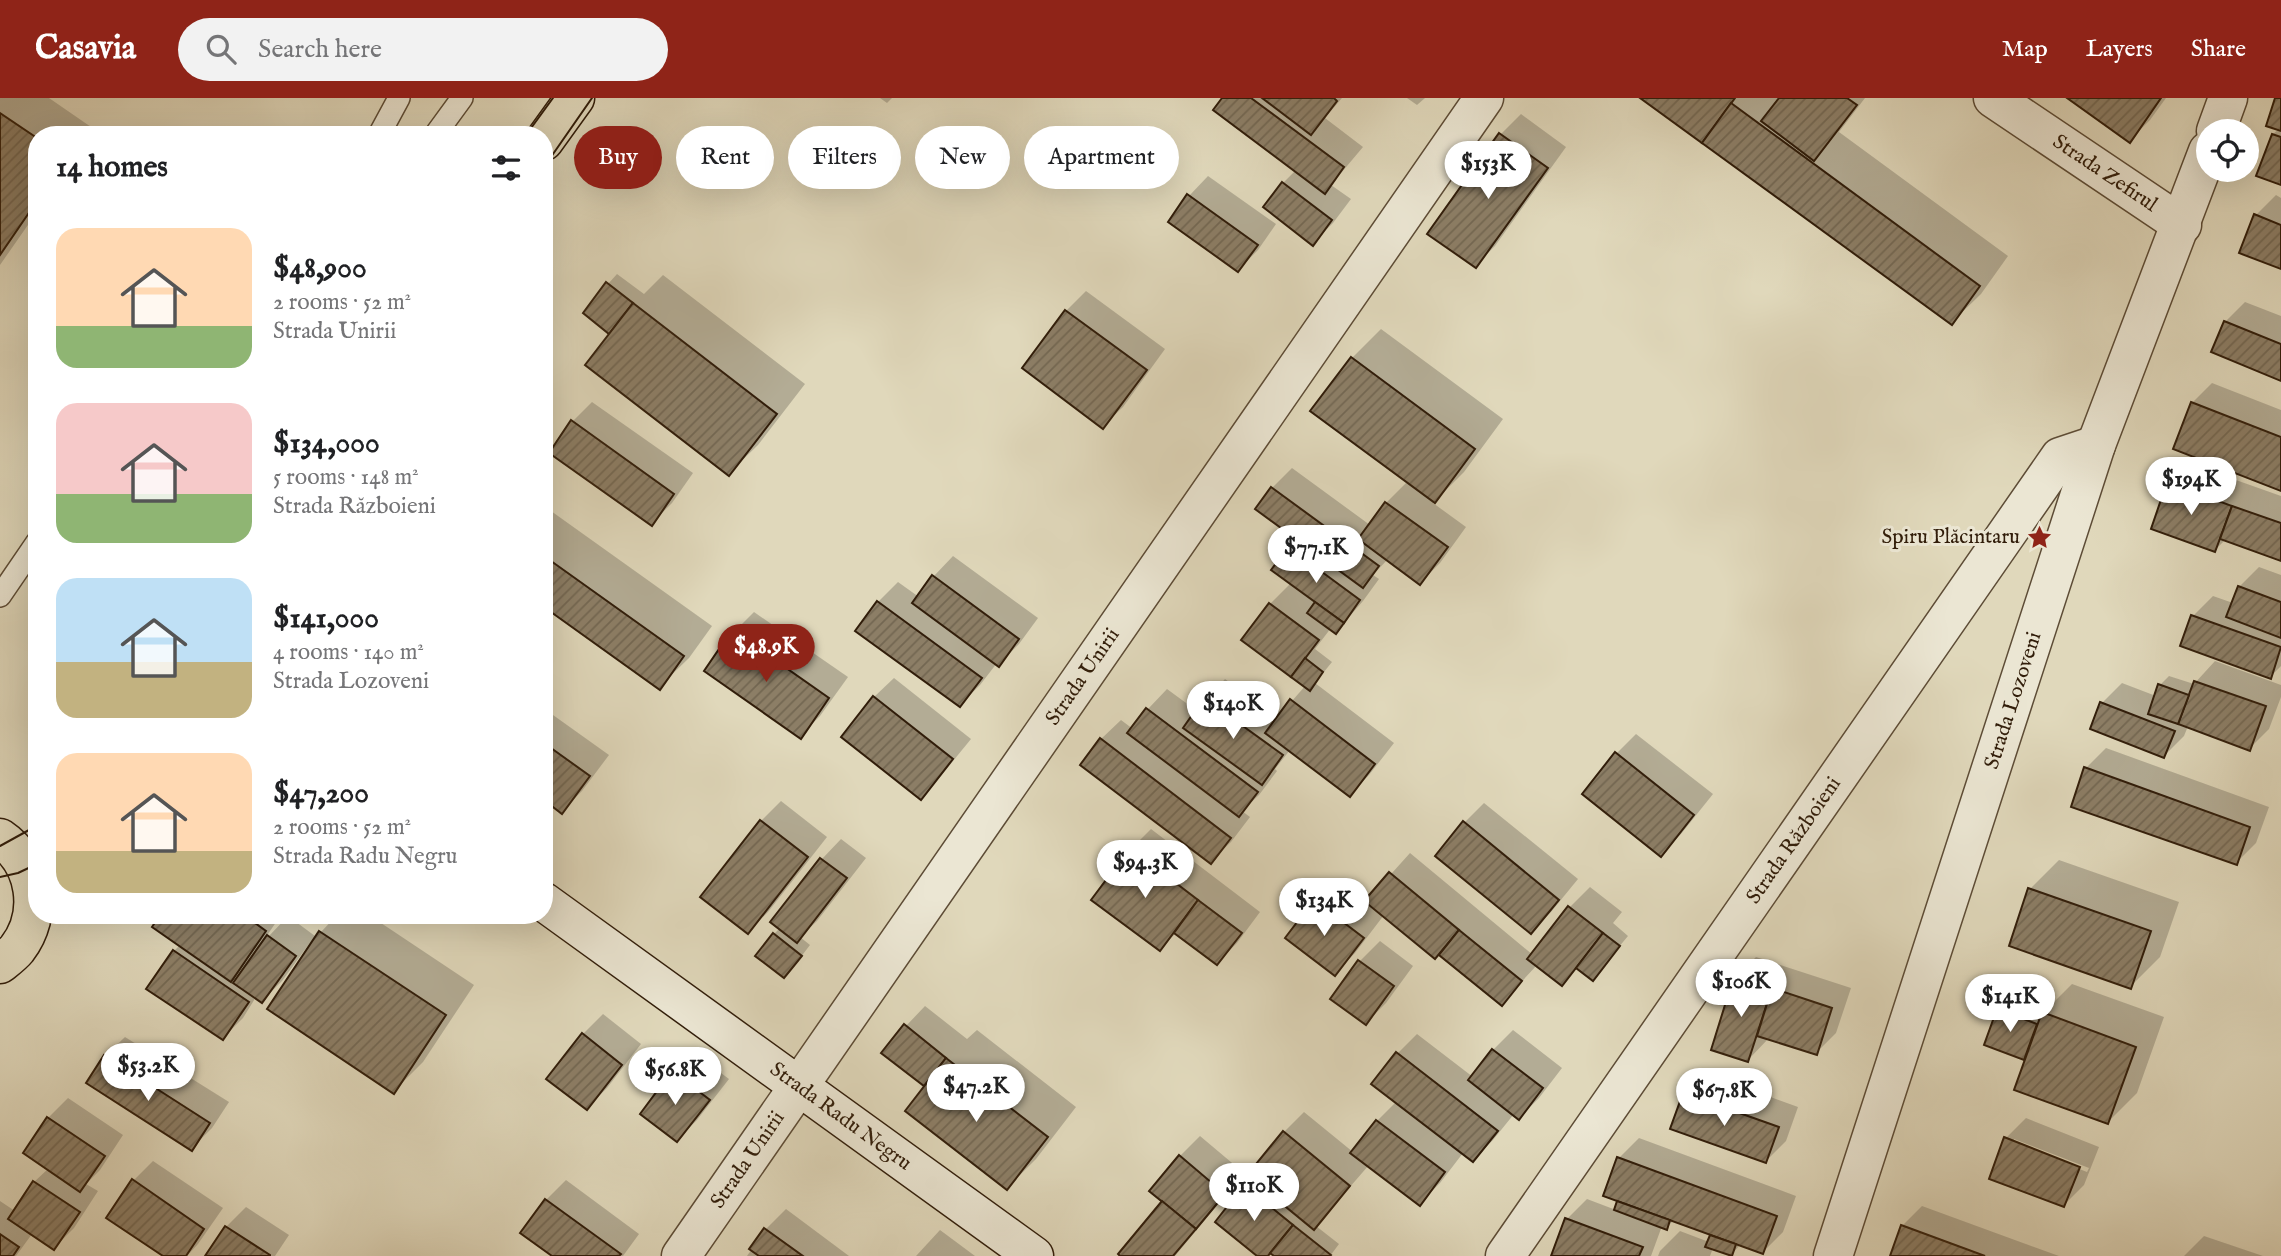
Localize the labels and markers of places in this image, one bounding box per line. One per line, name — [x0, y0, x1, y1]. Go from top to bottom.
pin: $153K — [1439, 141, 1537, 201]
pin: $194K — [2142, 458, 2240, 517]
place icon: Spiru Plăcintaru — [2026, 523, 2054, 551]
place label: Spiru Plăcintaru — [1882, 524, 2020, 551]
pin: $77.1K — [1259, 526, 1373, 585]
pin: $48.9K — [709, 624, 823, 684]
pin: $140K — [1184, 682, 1282, 741]
pin: $94.3K — [1088, 840, 1202, 900]
pin: $134K — [1275, 878, 1373, 938]
pin: $106K — [1692, 960, 1790, 1019]
pin: $141K — [1961, 974, 2059, 1034]
pin: $53.2K — [91, 1044, 205, 1103]
pin: $56.8K — [618, 1048, 732, 1107]
pin: $47.2K — [919, 1065, 1033, 1124]
pin: $67.8K — [1667, 1068, 1781, 1128]
pin: $110K — [1205, 1164, 1303, 1223]

